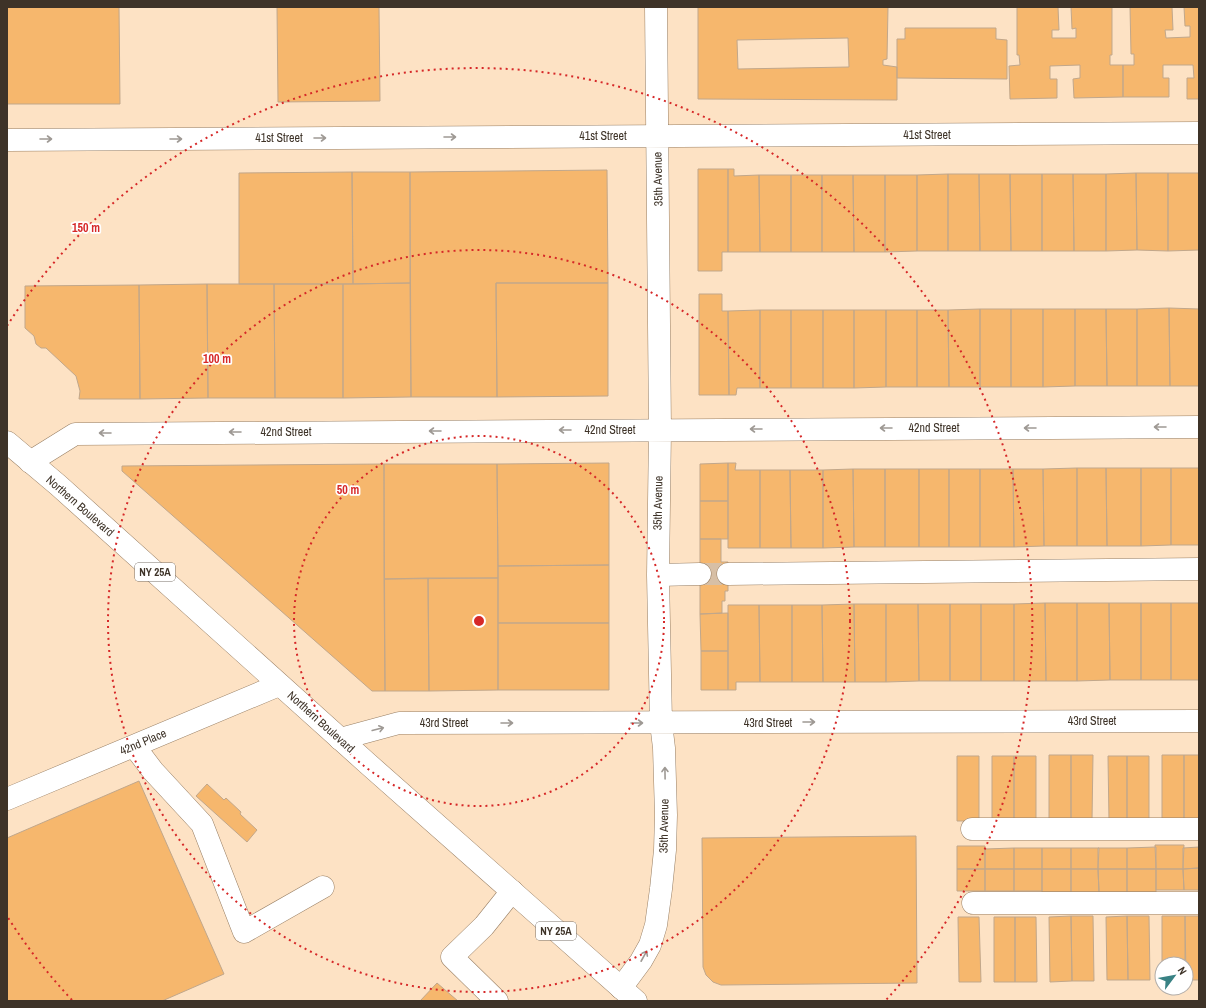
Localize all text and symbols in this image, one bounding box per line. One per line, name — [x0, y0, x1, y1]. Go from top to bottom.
street label: 41st Street — [903, 127, 951, 143]
street label: 41st Street — [579, 128, 627, 144]
street label: 41st Street — [255, 130, 303, 146]
one-way arrow — [443, 133, 456, 141]
one-way arrow — [313, 134, 326, 142]
one-way arrow — [169, 135, 182, 143]
one-way arrow — [39, 136, 52, 143]
street label: 35th Avenue — [650, 152, 666, 206]
text: 150 m — [72, 220, 100, 236]
text: 100 m — [203, 351, 231, 367]
street label: 42nd Street — [909, 420, 960, 436]
street label: 42nd Street — [585, 422, 636, 438]
one-way arrow — [1154, 423, 1167, 431]
street label: 42nd Street — [261, 424, 312, 440]
one-way arrow — [880, 424, 893, 432]
one-way arrow — [1024, 424, 1037, 432]
one-way arrow — [750, 425, 763, 433]
one-way arrow — [559, 426, 572, 434]
one-way arrow — [429, 427, 442, 435]
one-way arrow — [229, 429, 242, 436]
one-way arrow — [99, 430, 112, 437]
street label: Northern Boulevard — [43, 472, 117, 540]
street label: 35th Avenue — [650, 476, 666, 530]
text: 50 m — [337, 482, 359, 498]
road number: NY 25A — [135, 563, 175, 581]
centre of rings — [472, 614, 486, 628]
street label: Northern Boulevard — [284, 688, 358, 756]
street label: 43rd Street — [1068, 713, 1117, 729]
street label: 43rd Street — [420, 715, 469, 731]
street label: 43rd Street — [744, 715, 793, 731]
one-way arrow — [802, 718, 815, 726]
one-way arrow — [500, 719, 513, 727]
one-way arrow — [630, 719, 643, 727]
street label: 42nd Place — [117, 725, 169, 759]
one-way arrow — [371, 725, 384, 732]
one-way arrow — [661, 767, 669, 780]
street label: 35th Avenue — [656, 799, 672, 853]
road number: NY 25A — [536, 922, 576, 940]
one-way arrow — [640, 950, 648, 962]
north arrow — [1154, 956, 1194, 996]
text: N — [1175, 964, 1190, 977]

